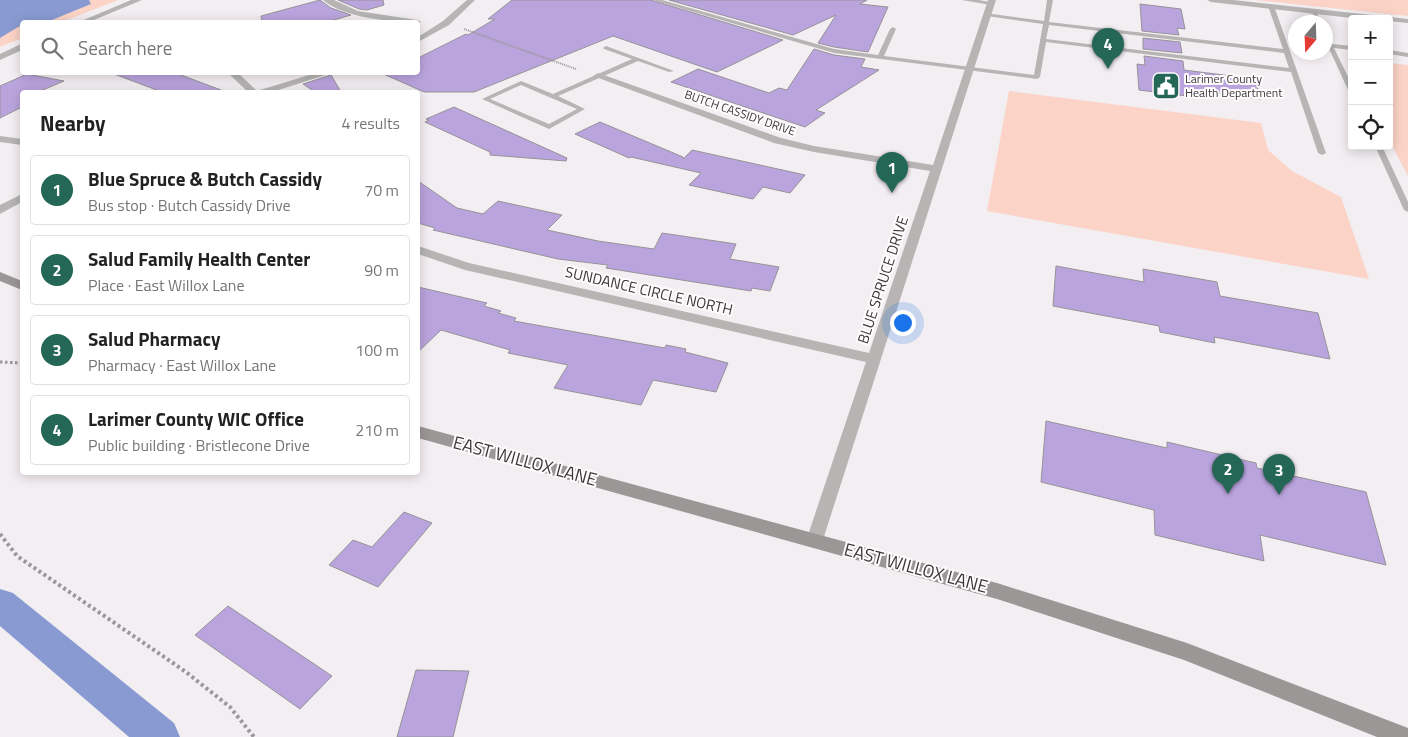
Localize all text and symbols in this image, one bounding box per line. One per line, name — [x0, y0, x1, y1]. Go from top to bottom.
north arrow — [1288, 15, 1333, 60]
map controls — [1348, 15, 1393, 150]
button: + — [1348, 15, 1393, 60]
search box — [20, 20, 420, 75]
pin: 4 — [1092, 28, 1124, 69]
text: Search here — [78, 33, 172, 62]
icon: search — [38, 34, 66, 62]
button: − — [1348, 60, 1393, 105]
place label: Larimer County Health Department — [1185, 69, 1283, 102]
public building icon: Larimer County Health Department — [1151, 71, 1181, 101]
street label: BUTCH CASSIDY DRIVE — [682, 85, 799, 141]
button: locate — [1348, 105, 1393, 150]
text: Nearby — [40, 107, 105, 139]
text: 4 results — [341, 111, 400, 135]
pin: 1 — [876, 152, 908, 193]
text: Blue Spruce & Butch Cassidy — [88, 164, 322, 193]
text: 1 — [53, 178, 61, 202]
text: 70 m — [364, 178, 399, 202]
text: Bus stop · Butch Cassidy Drive — [88, 193, 291, 217]
street label: BLUE SPRUCE DRIVE — [851, 213, 914, 347]
text: Salud Family Health Center — [88, 244, 310, 273]
text: 2 — [53, 258, 61, 282]
text: 90 m — [364, 258, 399, 282]
street label: SUNDANCE CIRCLE NORTH — [563, 260, 735, 321]
text: Place · East Willox Lane — [88, 273, 245, 297]
your location — [890, 310, 916, 336]
text: Salud Pharmacy — [88, 324, 220, 353]
text: 3 — [53, 338, 61, 362]
text: 100 m — [355, 338, 399, 362]
text: Pharmacy · East Willox Lane — [88, 353, 276, 377]
text: Larimer County WIC Office — [88, 404, 304, 433]
text: 4 — [53, 418, 61, 442]
text: 210 m — [355, 418, 399, 442]
street label: EAST WILLOX LANE — [450, 428, 600, 493]
text: Public building · Bristlecone Drive — [88, 433, 310, 457]
pin: 2 — [1212, 453, 1244, 494]
pin: 3 — [1263, 454, 1295, 495]
street label: EAST WILLOX LANE — [841, 535, 991, 600]

